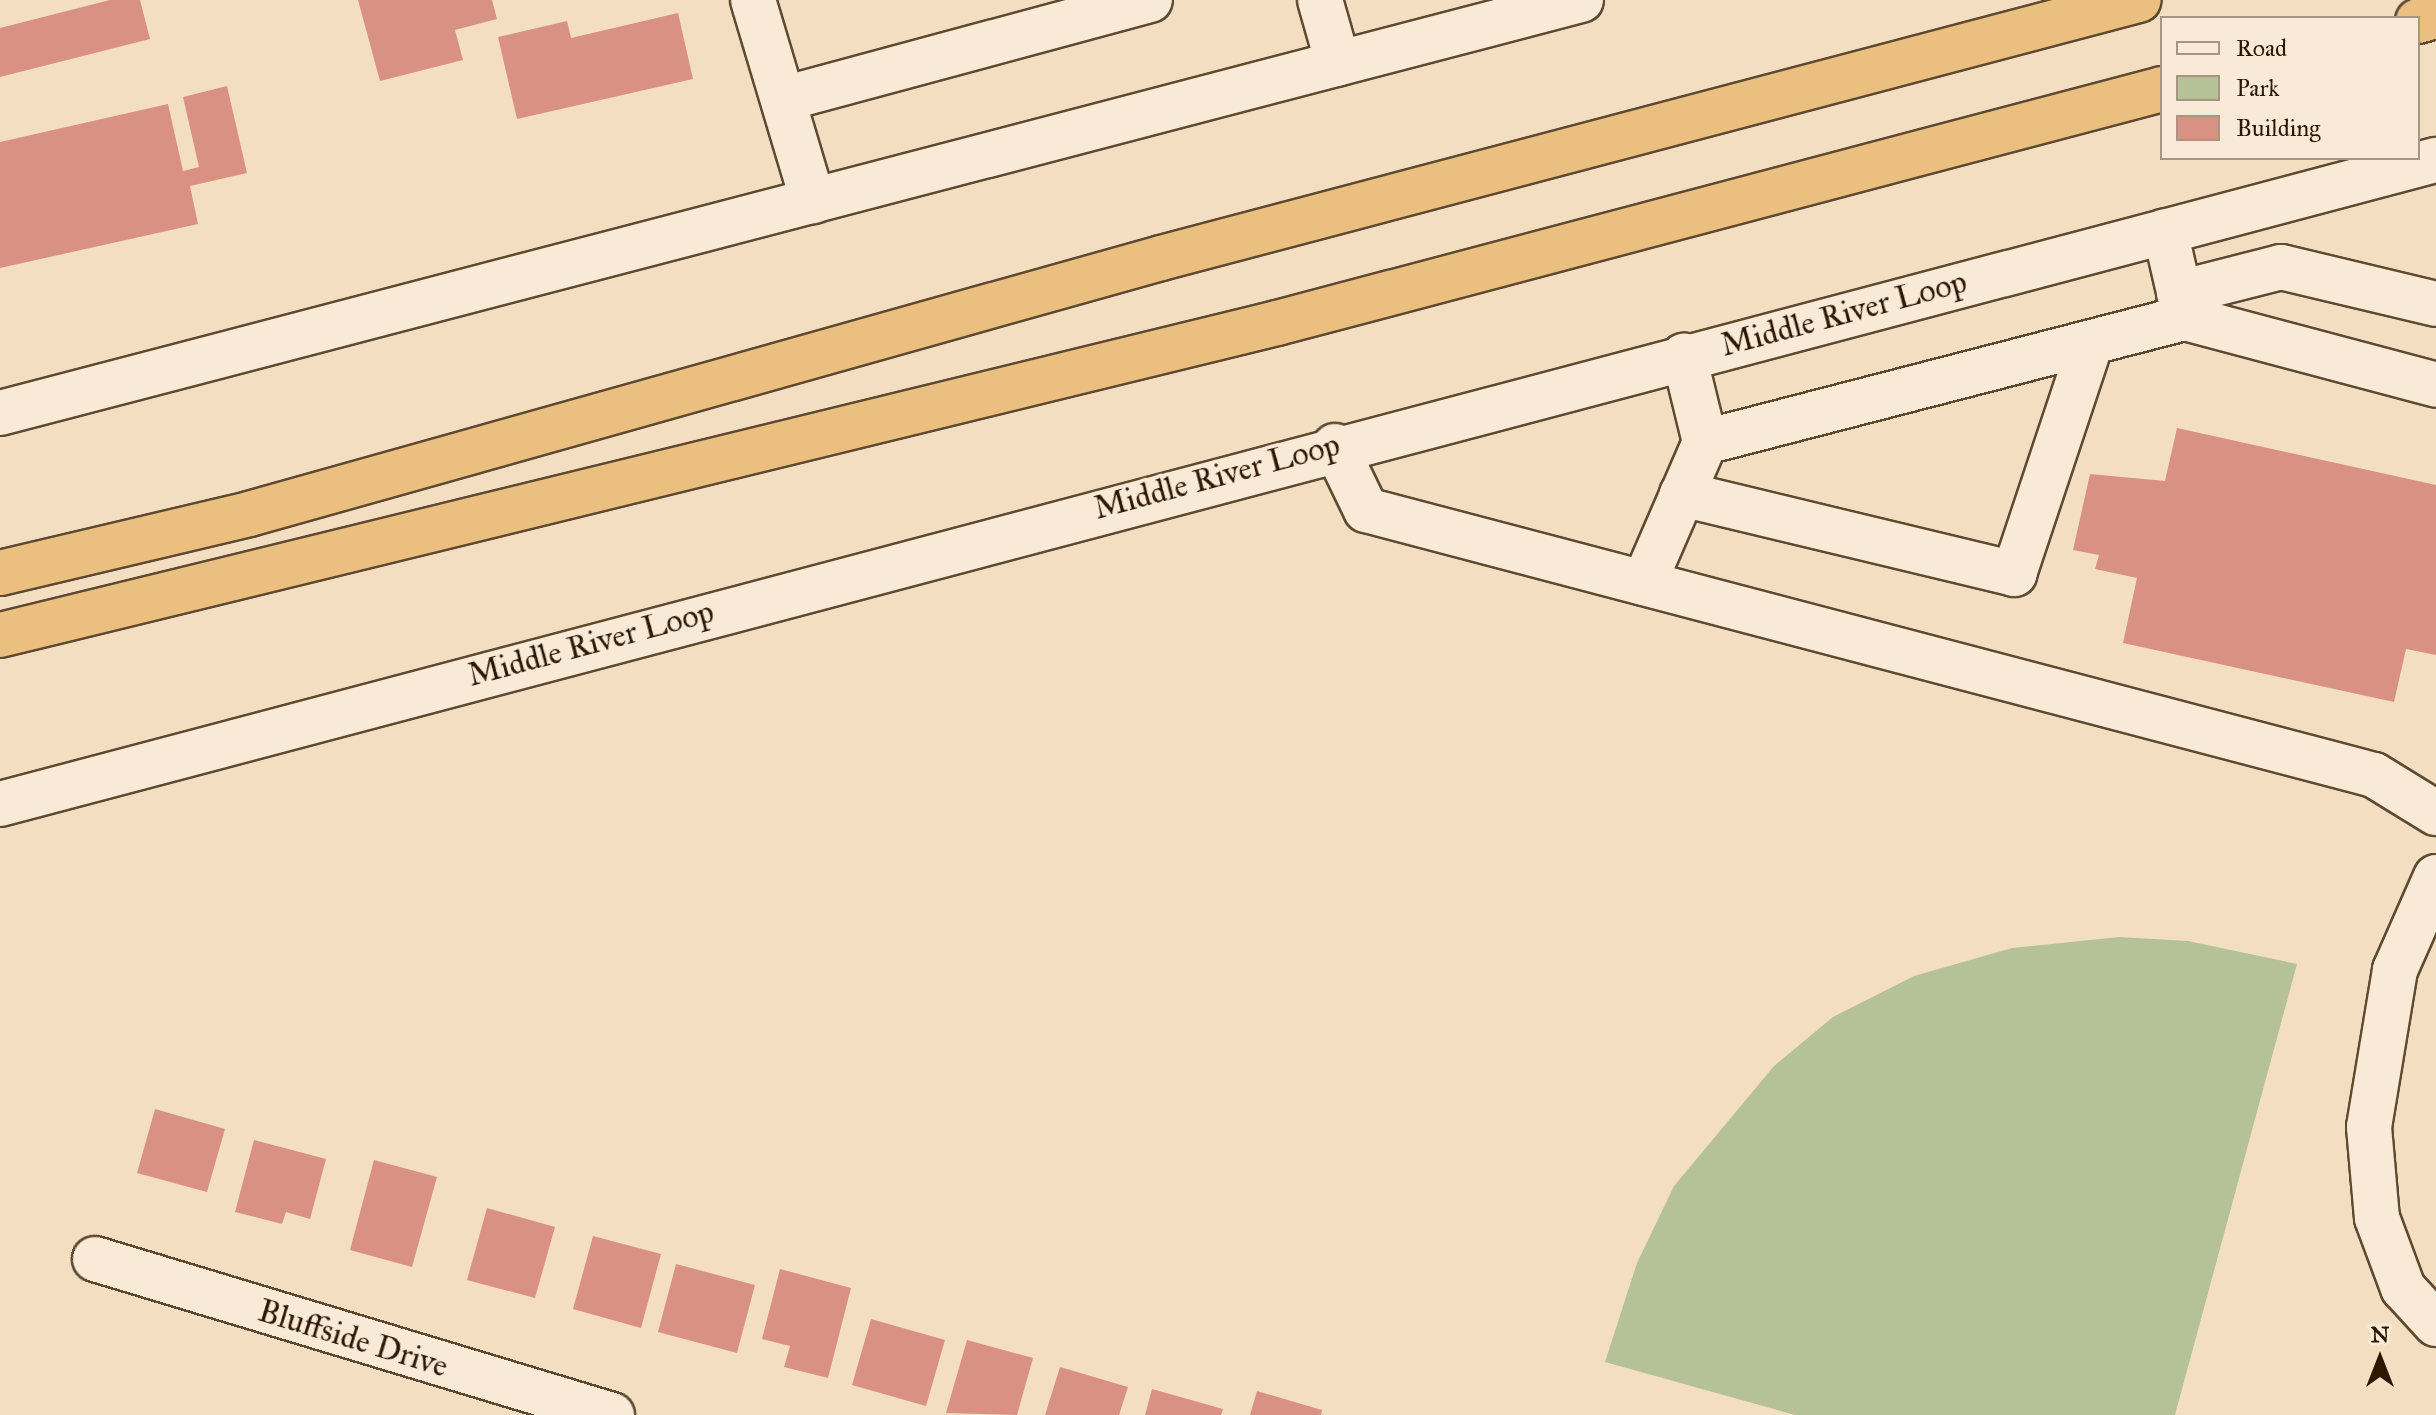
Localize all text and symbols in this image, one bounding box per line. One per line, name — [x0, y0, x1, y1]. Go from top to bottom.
legend — [2160, 16, 2420, 160]
text: Road — [2236, 33, 2287, 63]
text: Park — [2236, 73, 2279, 103]
text: Building — [2236, 113, 2321, 143]
street label: Middle River Loop — [1717, 263, 1971, 365]
street label: Middle River Loop — [1090, 426, 1344, 528]
street label: Middle River Loop — [464, 593, 718, 695]
street label: Bluffside Drive — [253, 1292, 453, 1386]
north arrow — [2340, 1319, 2420, 1399]
text: N — [2371, 1321, 2389, 1348]

